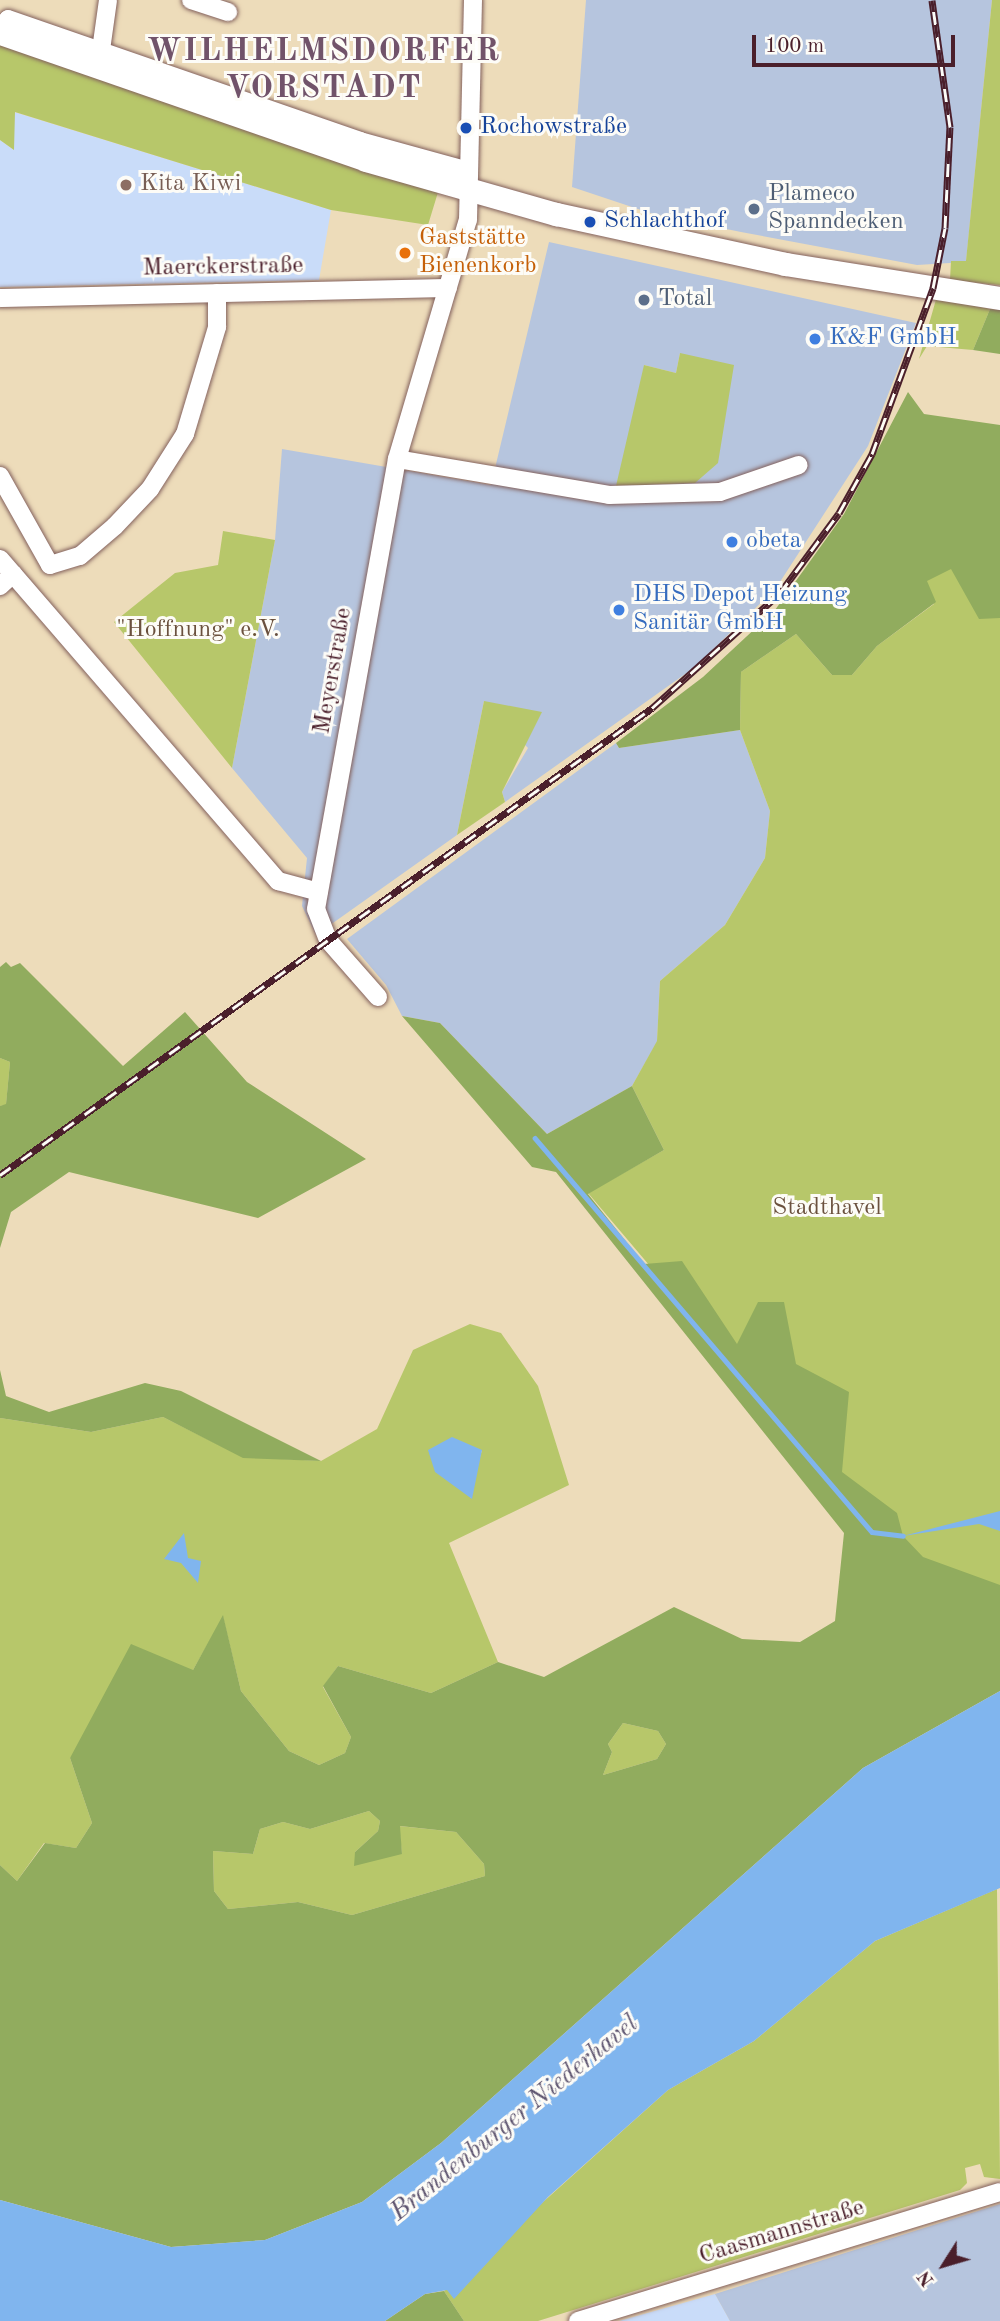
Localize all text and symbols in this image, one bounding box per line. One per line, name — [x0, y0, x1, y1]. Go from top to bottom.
scale bar — [755, 21, 958, 65]
district label: WILHELMSDORFER VORSTADT — [149, 34, 499, 109]
text: 100 m — [765, 36, 824, 57]
place label: Rochowstraße — [480, 114, 627, 142]
marker: Rochowstraße — [458, 120, 474, 136]
place label: Kita Kiwi — [140, 171, 241, 199]
marker: Kita Kiwi — [118, 177, 134, 193]
place label: Plameco Spanndecken — [768, 181, 904, 237]
marker: Plameco Spanndecken — [746, 201, 762, 217]
place label: Schlachthof — [604, 208, 726, 236]
marker: Schlachthof — [582, 214, 598, 230]
place label: Gaststätte Bienenkorb — [419, 225, 537, 281]
marker: Gaststätte Bienenkorb — [397, 245, 413, 261]
street label: Maerckerstraße — [142, 252, 304, 284]
place label: Total — [658, 286, 712, 314]
marker: Total — [636, 292, 652, 308]
place label: K&F GmbH — [829, 325, 956, 353]
marker: K&F GmbH — [807, 331, 823, 347]
place label: obeta — [746, 528, 801, 556]
marker: obeta — [724, 534, 740, 550]
place label: DHS Depot Heizung Sanitär GmbH — [633, 582, 847, 638]
marker: DHS Depot Heizung Sanitär GmbH — [611, 602, 627, 618]
street label: Meyerstraße — [309, 606, 359, 736]
park label: "Hoffnung" e.V. — [116, 617, 280, 645]
park label: Stadthavel — [772, 1195, 882, 1223]
water label: Brandenburger Niederhavel — [385, 2009, 645, 2229]
street label: Caasmannstraße — [696, 2194, 868, 2272]
north arrow — [909, 2230, 979, 2300]
text: N — [915, 2266, 939, 2289]

